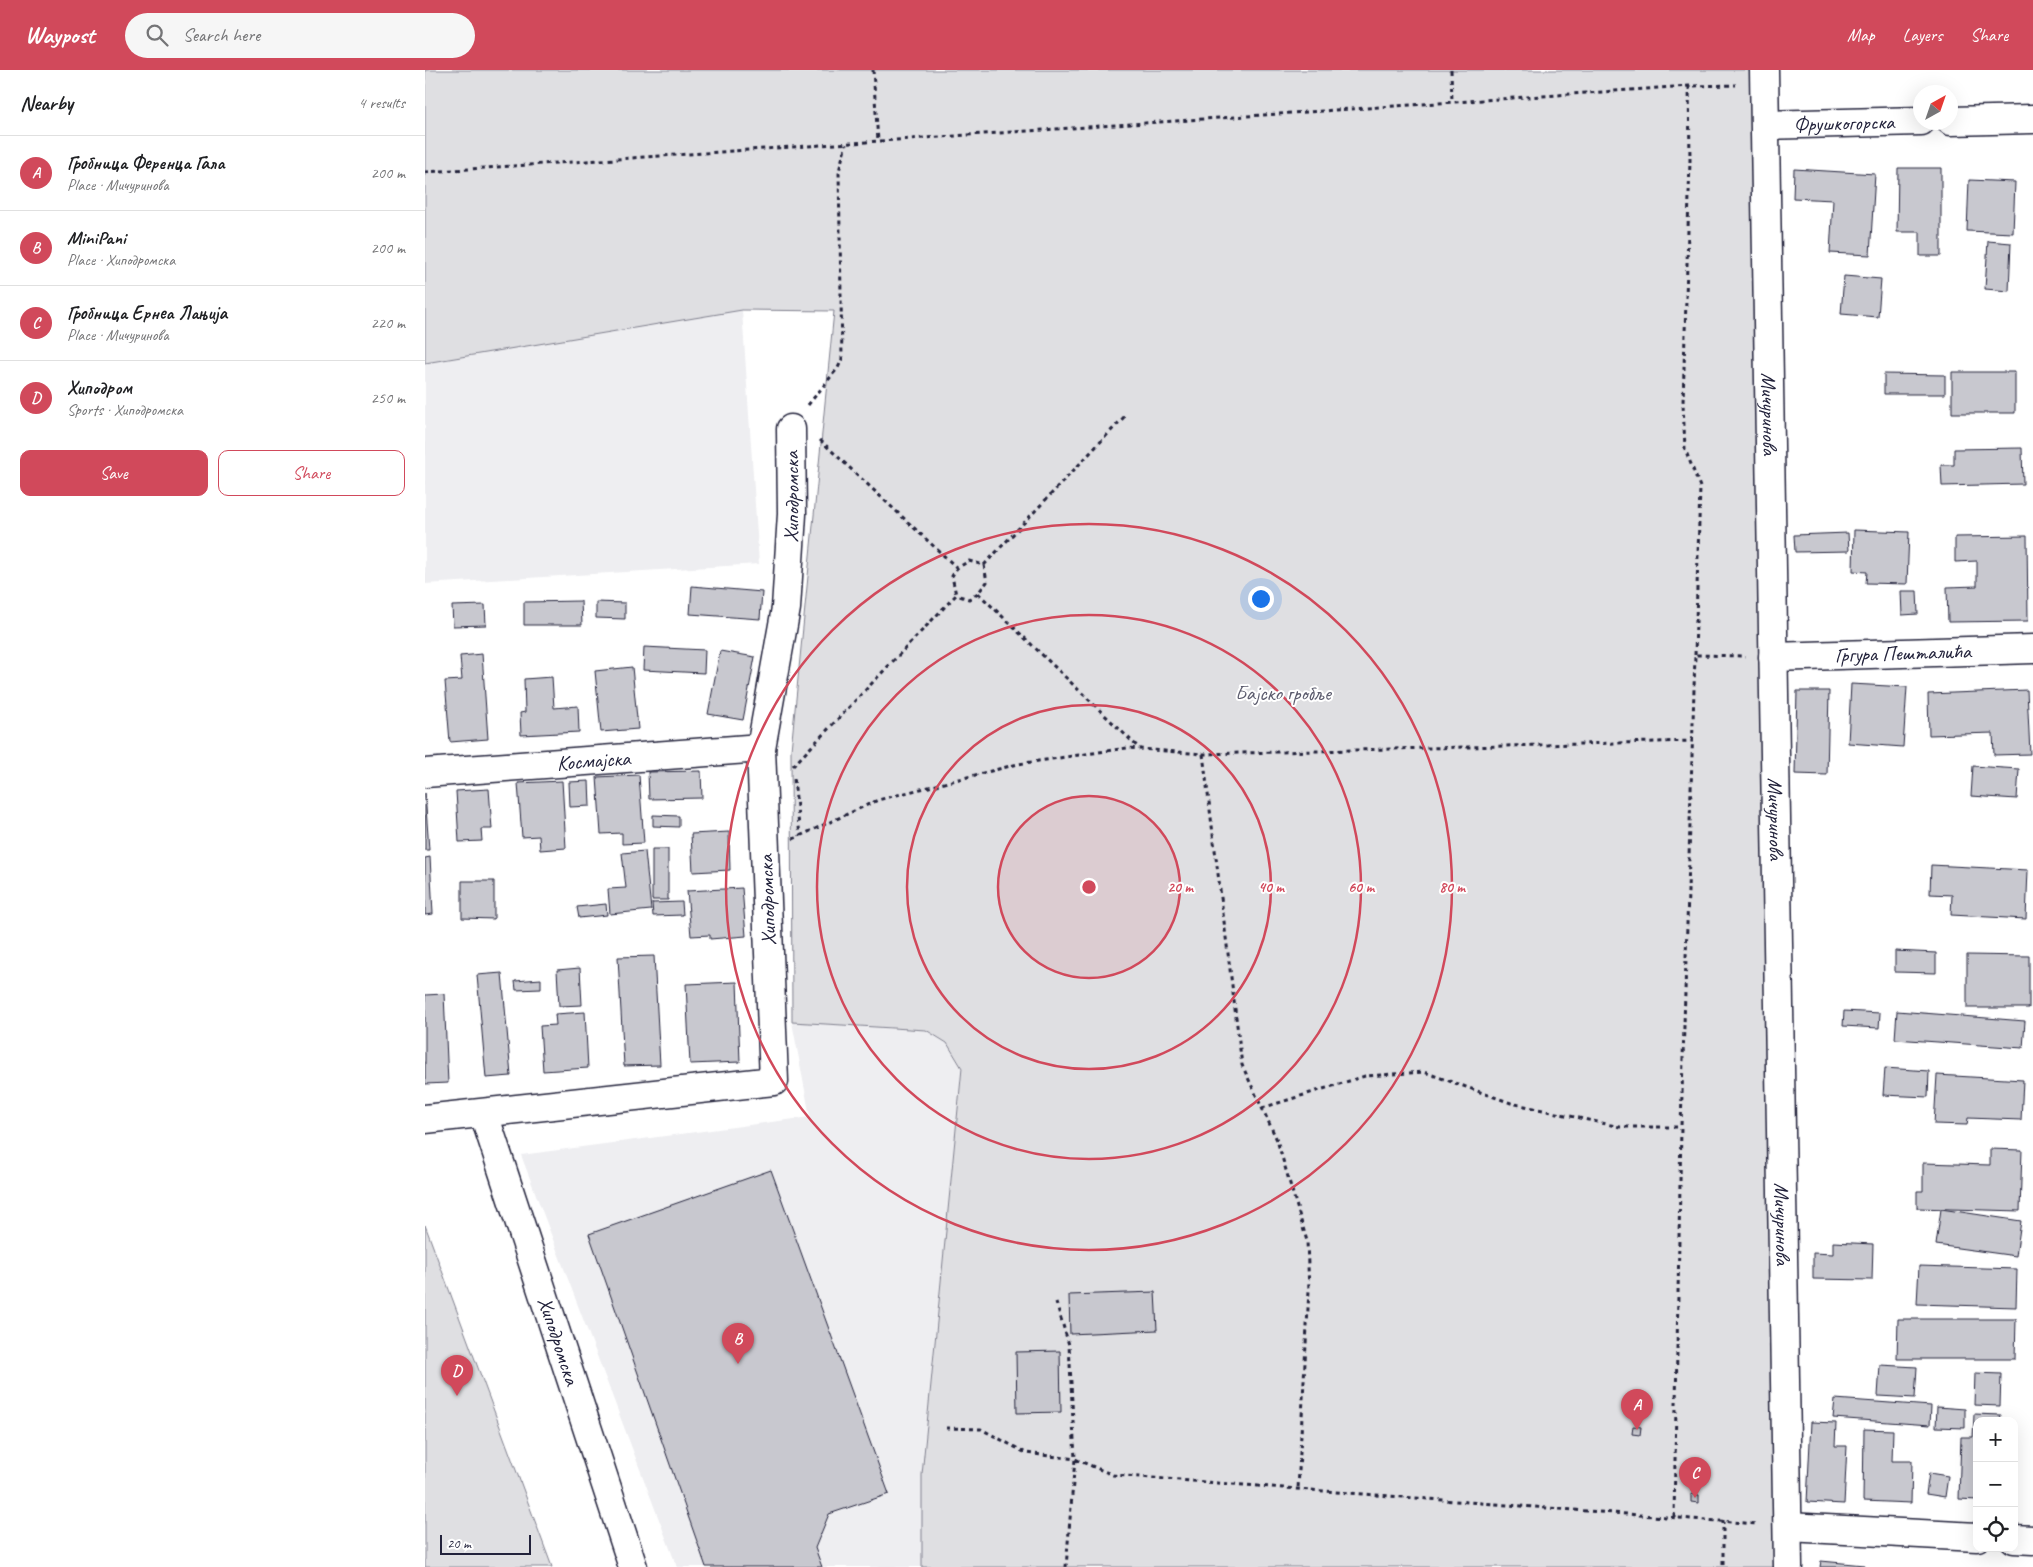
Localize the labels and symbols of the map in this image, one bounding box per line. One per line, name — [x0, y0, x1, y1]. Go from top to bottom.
north arrow — [1913, 85, 1958, 130]
street label: Фрушкогорска — [1793, 109, 1896, 137]
street label: Мичуринова — [1756, 373, 1783, 457]
street label: Хиподромска — [777, 449, 805, 543]
your location — [1248, 586, 1274, 612]
street label: Гргура Пешталића — [1834, 638, 1973, 668]
park label: Бајско гробље — [1235, 680, 1333, 706]
street label: Космајска — [556, 745, 633, 776]
street label: Мичуринова — [1762, 777, 1790, 862]
street label: Хиподромска — [752, 852, 782, 946]
centre of rings — [1080, 878, 1098, 896]
text: 20 m — [1167, 878, 1194, 897]
text: 40 m — [1258, 878, 1285, 897]
text: 60 m — [1348, 878, 1375, 897]
text: 80 m — [1439, 878, 1466, 897]
street label: Мичуринова — [1769, 1182, 1796, 1267]
street label: Хиподромска — [532, 1294, 586, 1390]
pin: B — [722, 1323, 754, 1364]
pin: D — [441, 1355, 473, 1396]
pin: A — [1621, 1389, 1653, 1430]
pin: C — [1679, 1457, 1711, 1498]
scale bar — [440, 1532, 531, 1555]

